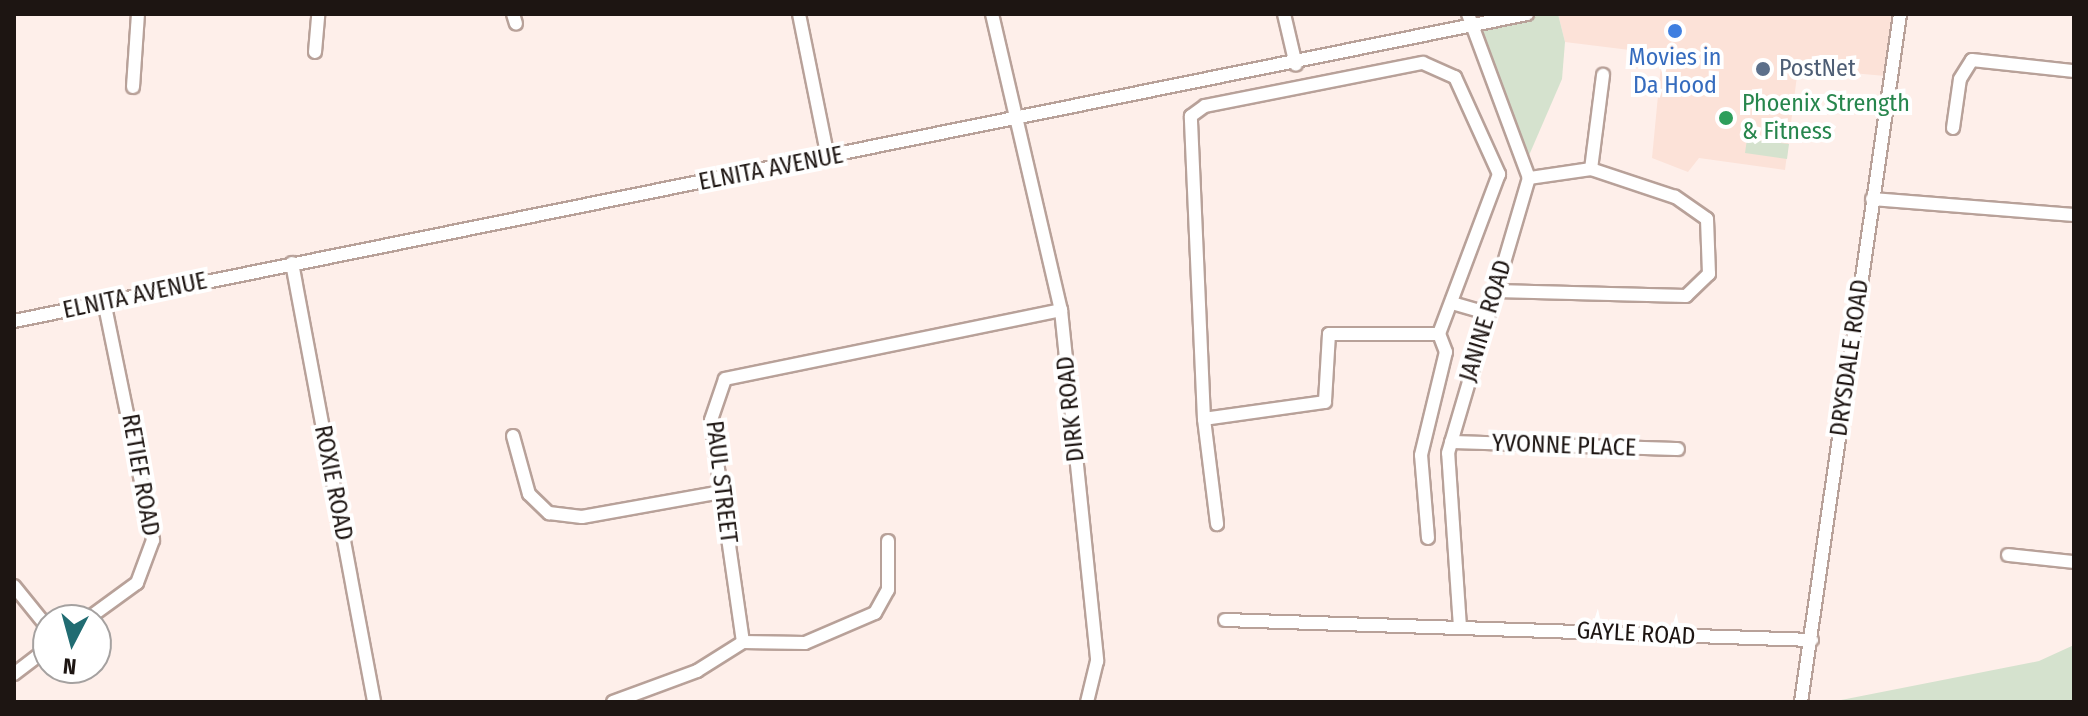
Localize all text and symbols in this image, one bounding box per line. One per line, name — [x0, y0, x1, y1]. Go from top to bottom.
marker: Movies in Da Hood — [1666, 22, 1684, 40]
place label: Movies in Da Hood — [1629, 44, 1721, 100]
place label: PostNet — [1779, 55, 1856, 83]
marker: PostNet — [1754, 60, 1772, 78]
place label: Phoenix Strength & Fitness — [1742, 90, 1910, 146]
marker: Phoenix Strength & Fitness — [1717, 109, 1735, 127]
street label: ELNITA AVENUE — [696, 141, 846, 197]
street label: JANINE ROAD — [1454, 257, 1518, 385]
street label: ELNITA AVENUE — [60, 267, 210, 325]
street label: DRYSDALE ROAD — [1825, 278, 1875, 438]
street label: DIRK ROAD — [1051, 355, 1091, 463]
street label: RETIEF ROAD — [115, 412, 165, 538]
street label: PAUL STREET — [699, 419, 743, 545]
street label: ROXIE ROAD — [308, 423, 358, 543]
street label: YVONNE PLACE — [1491, 429, 1637, 463]
north arrow — [32, 604, 112, 684]
street label: GAYLE ROAD — [1576, 617, 1696, 651]
text: N — [62, 652, 78, 680]

